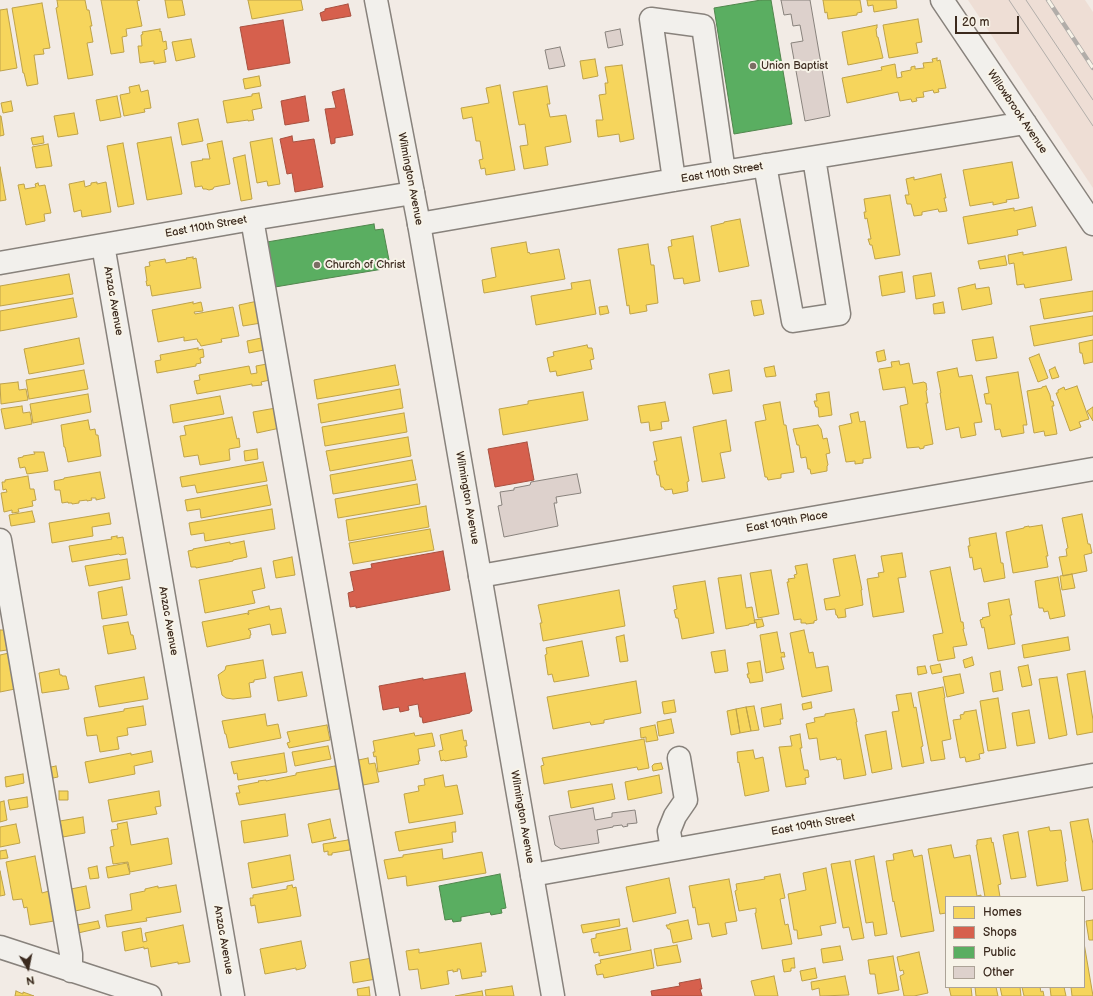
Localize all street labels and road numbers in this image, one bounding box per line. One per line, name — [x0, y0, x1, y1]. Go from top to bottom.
street label: Willowbrook Avenue — [984, 68, 1050, 156]
street label: Wilmington Avenue — [395, 132, 425, 226]
street label: East 110th Street — [680, 160, 764, 186]
street label: East 110th Street — [164, 213, 248, 241]
street label: Anzac Avenue — [100, 265, 126, 337]
street label: Wilmington Avenue — [452, 451, 482, 545]
street label: East 109th Place — [745, 508, 829, 536]
street label: Anzac Avenue — [155, 585, 181, 657]
street label: Wilmington Avenue — [507, 770, 537, 864]
street label: East 109th Street — [770, 811, 856, 839]
street label: Anzac Avenue — [210, 904, 236, 976]

